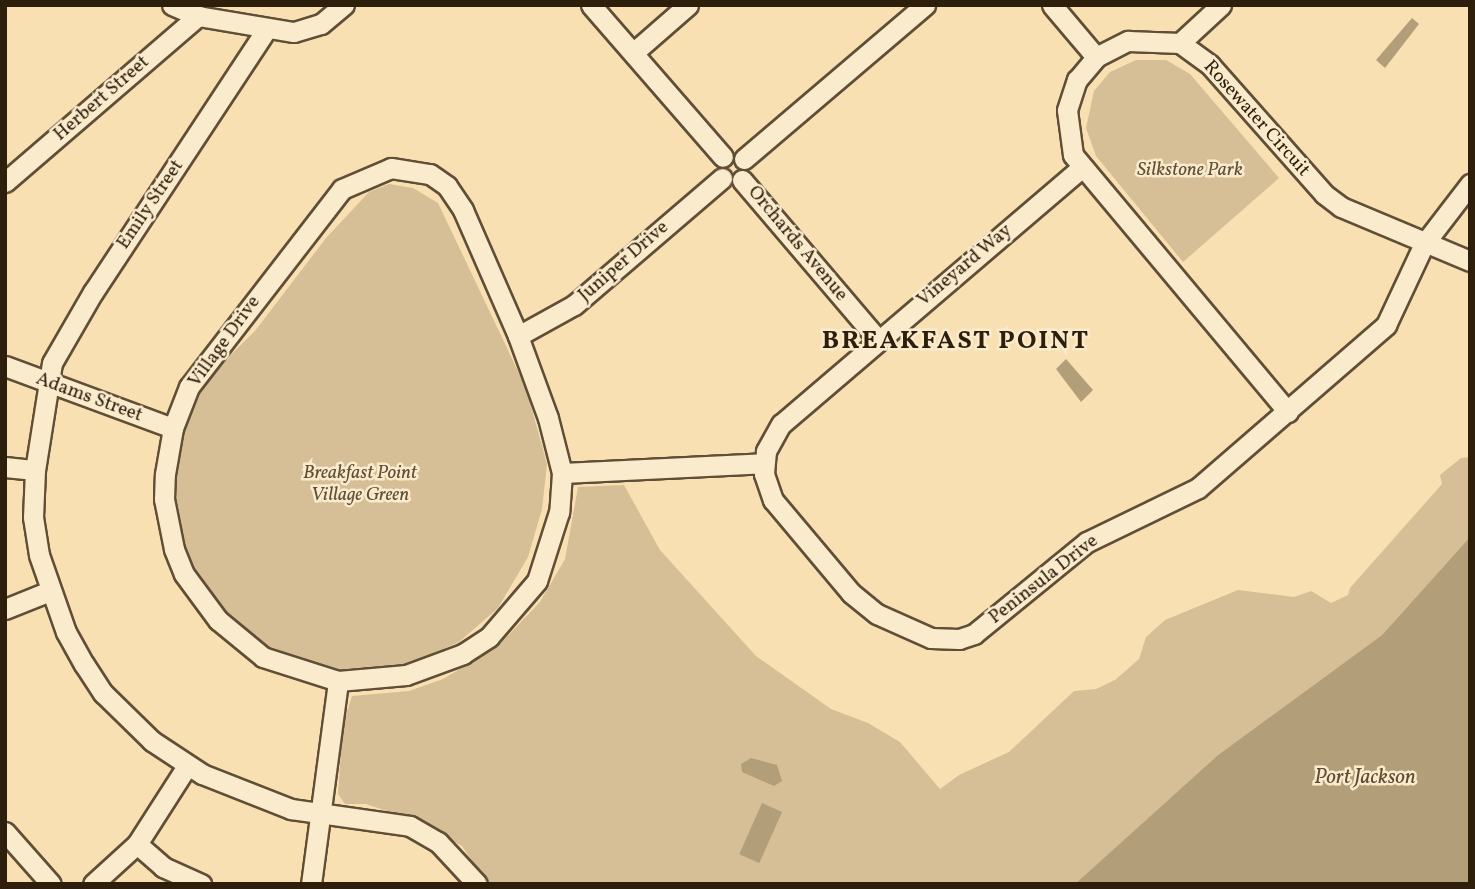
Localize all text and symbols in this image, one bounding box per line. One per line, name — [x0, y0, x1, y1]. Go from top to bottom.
street label: Herbert Street — [50, 51, 154, 147]
street label: Rosewater Circuit — [1198, 56, 1314, 182]
street label: Emily Street — [113, 156, 189, 254]
park label: Silkstone Park — [1137, 160, 1243, 182]
street label: Orchards Avenue — [742, 182, 852, 306]
street label: Juniper Drive — [574, 217, 674, 307]
street label: Vineyard Way — [913, 220, 1017, 312]
street label: Village Drive — [184, 292, 266, 392]
district label: BREAKFAST POINT — [823, 326, 1089, 358]
street label: Adams Street — [33, 368, 145, 428]
park label: Breakfast Point Village Green — [303, 463, 417, 507]
street label: Peninsula Drive — [985, 530, 1103, 630]
water label: Port Jackson — [1314, 765, 1416, 791]

